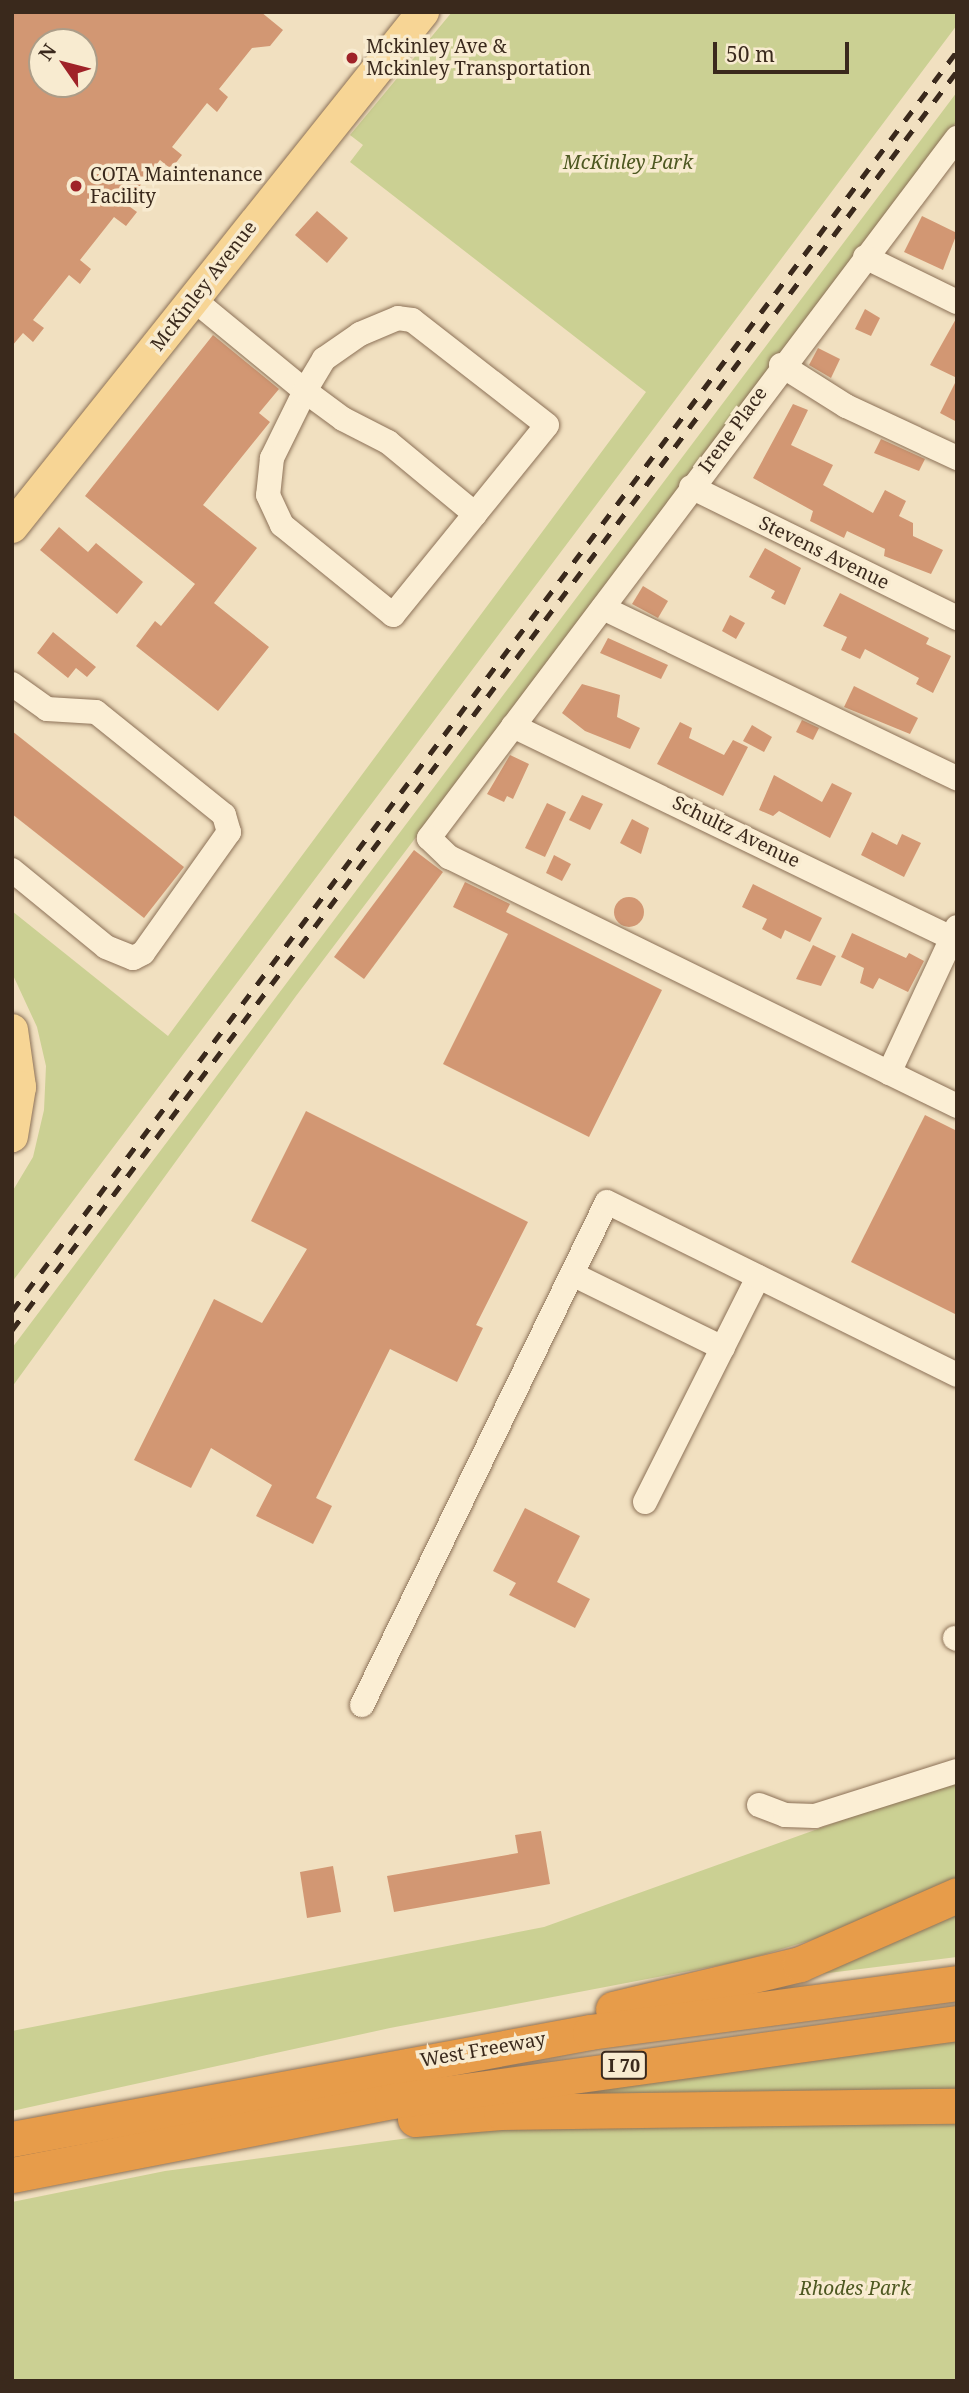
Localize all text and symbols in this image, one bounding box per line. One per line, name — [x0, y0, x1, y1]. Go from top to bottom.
north arrow — [28, 28, 98, 98]
scale bar — [717, 28, 853, 72]
place label: Mckinley Ave & Mckinley Transportation — [366, 36, 591, 80]
text: N — [32, 39, 62, 66]
text: 50 m — [726, 40, 775, 68]
marker: Mckinley Ave & Mckinley Transportation — [344, 50, 360, 66]
park label: McKinley Park — [563, 152, 693, 174]
place label: COTA Maintenance Facility — [90, 164, 263, 208]
marker: COTA Maintenance Facility — [68, 178, 84, 194]
street label: McKinley Avenue — [146, 217, 262, 355]
street label: Irene Place — [694, 382, 772, 478]
street label: Stevens Avenue — [755, 512, 893, 594]
street label: Schultz Avenue — [669, 791, 803, 873]
street label: West Freeway — [418, 2028, 548, 2072]
road number: I 70 — [600, 2050, 648, 2080]
park label: Rhodes Park — [799, 2278, 911, 2300]

